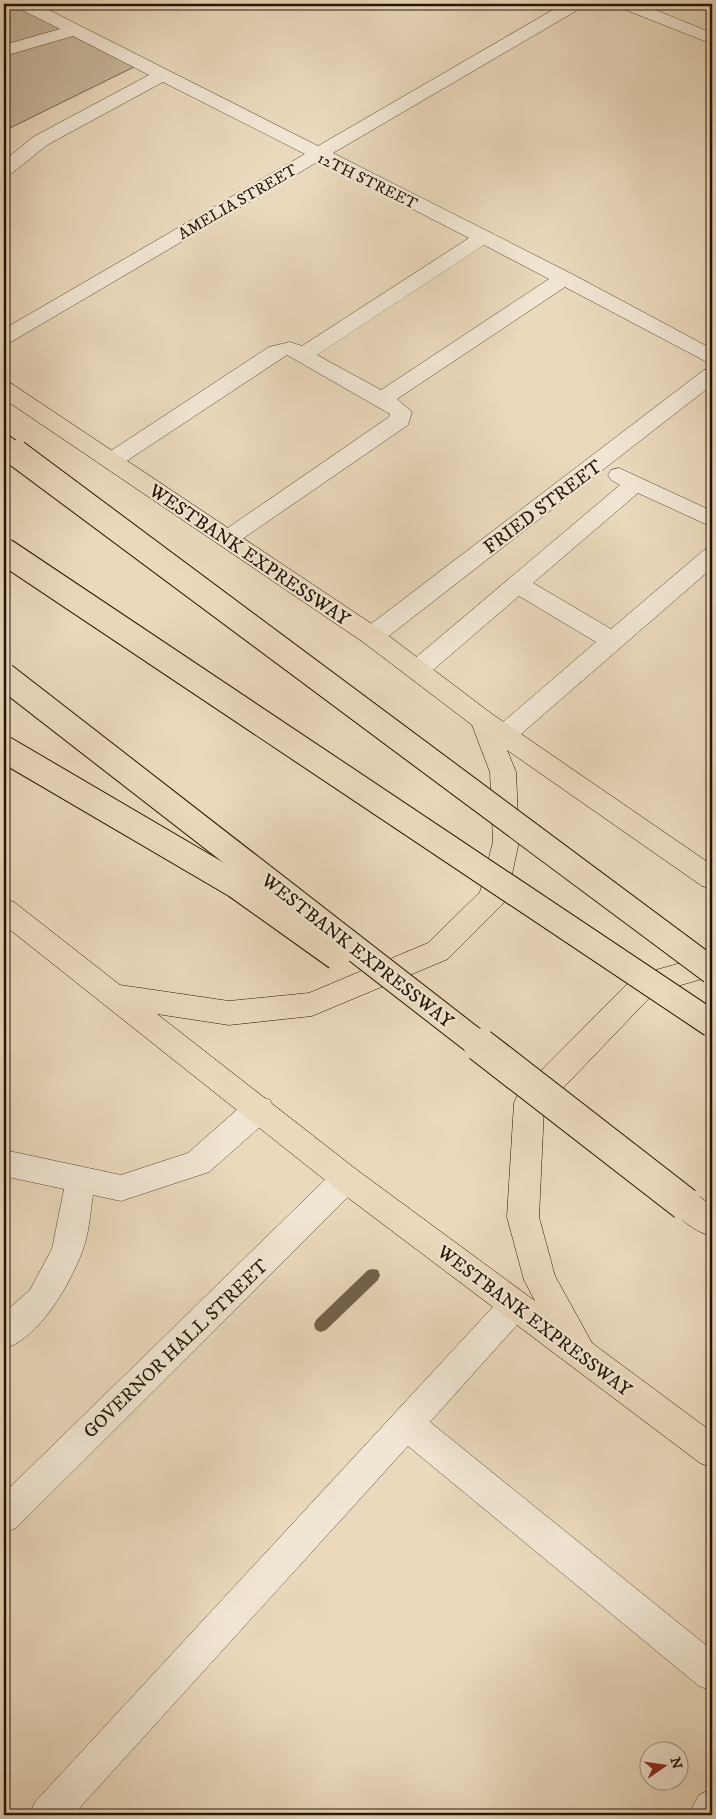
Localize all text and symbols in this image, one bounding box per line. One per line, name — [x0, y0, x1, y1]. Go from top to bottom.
street label: 12TH STREET — [314, 148, 421, 214]
street label: AMELIA STREET — [175, 160, 300, 244]
street label: FRIED STREET — [479, 455, 607, 559]
street label: WESTBANK EXPRESSWAY — [144, 479, 355, 632]
street label: WESTBANK EXPRESSWAY — [256, 869, 458, 1034]
street label: WESTBANK EXPRESSWAY — [432, 1240, 637, 1402]
street label: GOVERNOR HALL STREET — [79, 1254, 274, 1443]
north arrow — [638, 1742, 688, 1792]
text: N — [666, 1756, 686, 1771]

